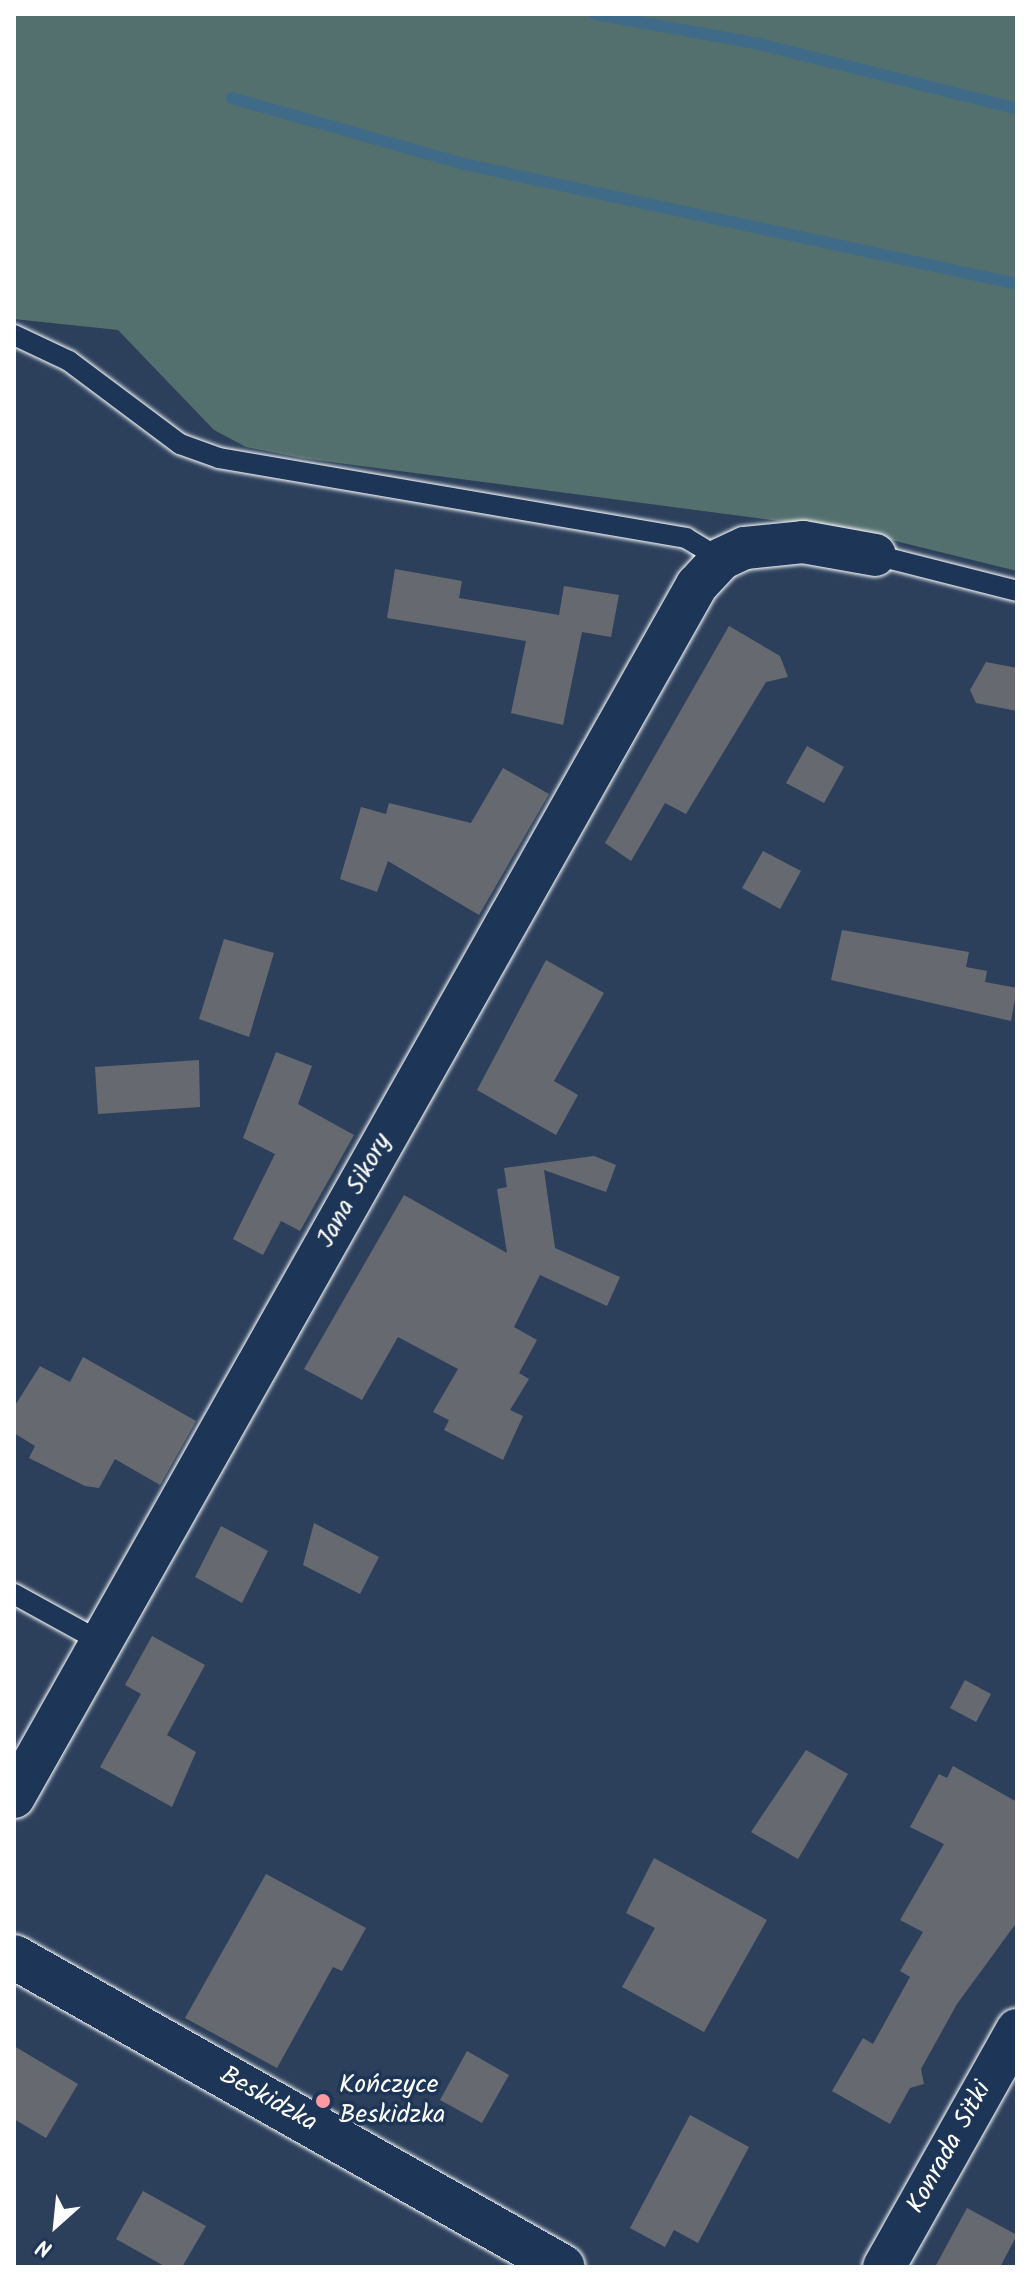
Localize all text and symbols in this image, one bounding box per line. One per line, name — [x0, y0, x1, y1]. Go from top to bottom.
street label: Jana Sikory — [311, 1129, 399, 1253]
street label: Beskidzka — [214, 2061, 322, 2139]
place label: Kończyce Beskidzka — [339, 2070, 446, 2132]
street label: Konrada Sitki — [901, 2077, 999, 2219]
marker: Kończyce Beskidzka — [314, 2092, 332, 2110]
north arrow — [16, 2185, 96, 2265]
text: N — [31, 2228, 59, 2266]

